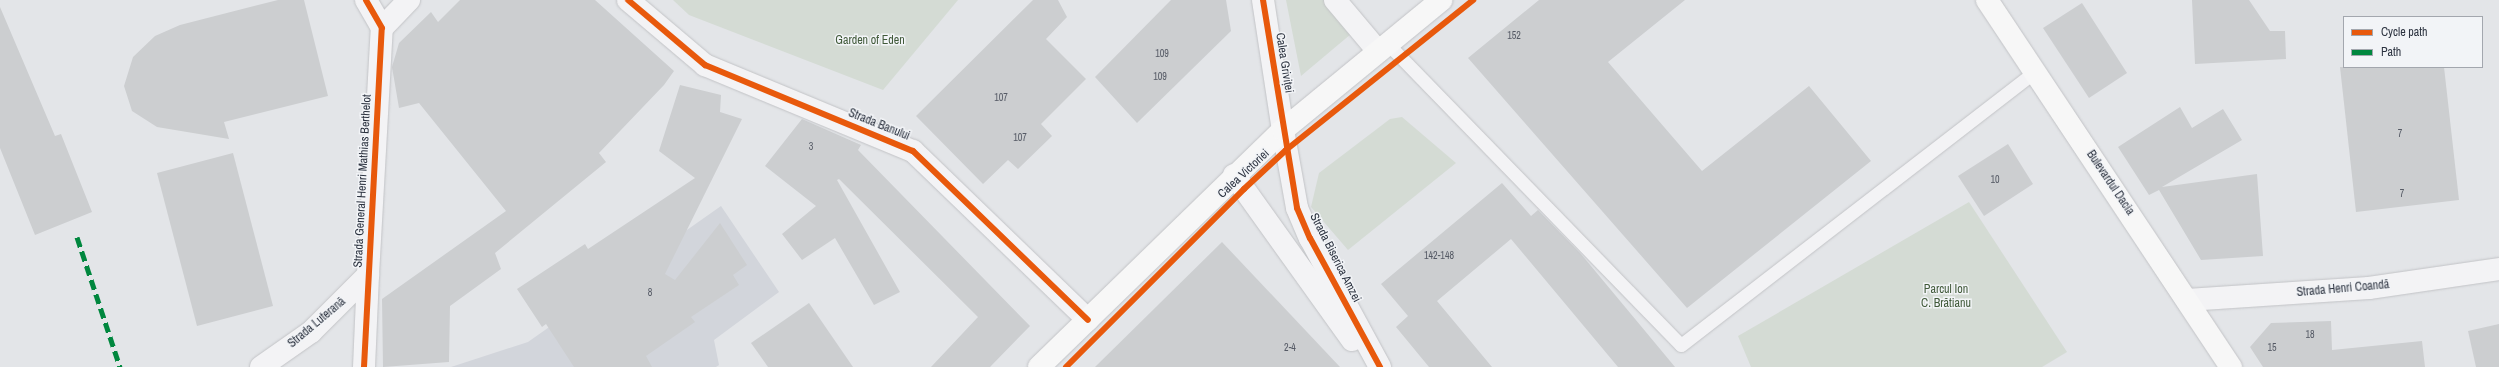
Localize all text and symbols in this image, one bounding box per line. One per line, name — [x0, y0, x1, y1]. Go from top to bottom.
legend — [2343, 16, 2483, 68]
text: Cycle path — [2381, 24, 2428, 40]
house number: 152 — [1507, 30, 1521, 42]
street label: Calea Griviței — [1272, 32, 1296, 94]
park label: Garden of Eden — [835, 34, 905, 48]
text: Path — [2381, 44, 2401, 60]
house number: 109 — [1155, 48, 1169, 60]
house number: 109 — [1153, 71, 1167, 83]
house number: 107 — [994, 92, 1008, 104]
street label: Strada General Henri Mathias Berthelot — [351, 94, 375, 268]
street label: Strada Banului — [846, 106, 912, 144]
house number: 7 — [2398, 128, 2402, 140]
house number: 107 — [1013, 132, 1027, 144]
house number: 3 — [809, 141, 813, 153]
street label: Calea Victoriei — [1215, 147, 1273, 201]
street label: Bulevardul Dacia — [2083, 148, 2137, 218]
house number: 10 — [1990, 174, 2000, 186]
house number: 7 — [2400, 188, 2404, 200]
street label: Strada Biserica Amzei — [1306, 211, 1364, 305]
house number: 142-148 — [1424, 250, 1454, 262]
street label: Strada Henri Coandă — [2296, 278, 2390, 300]
park label: Parcul Ion C. Brătianu — [1921, 283, 1971, 311]
house number: 8 — [648, 287, 652, 299]
street label: Strada Luterană — [285, 295, 349, 351]
house number: 18 — [2305, 329, 2315, 341]
house number: 2-4 — [1284, 342, 1296, 354]
house number: 15 — [2267, 342, 2277, 354]

